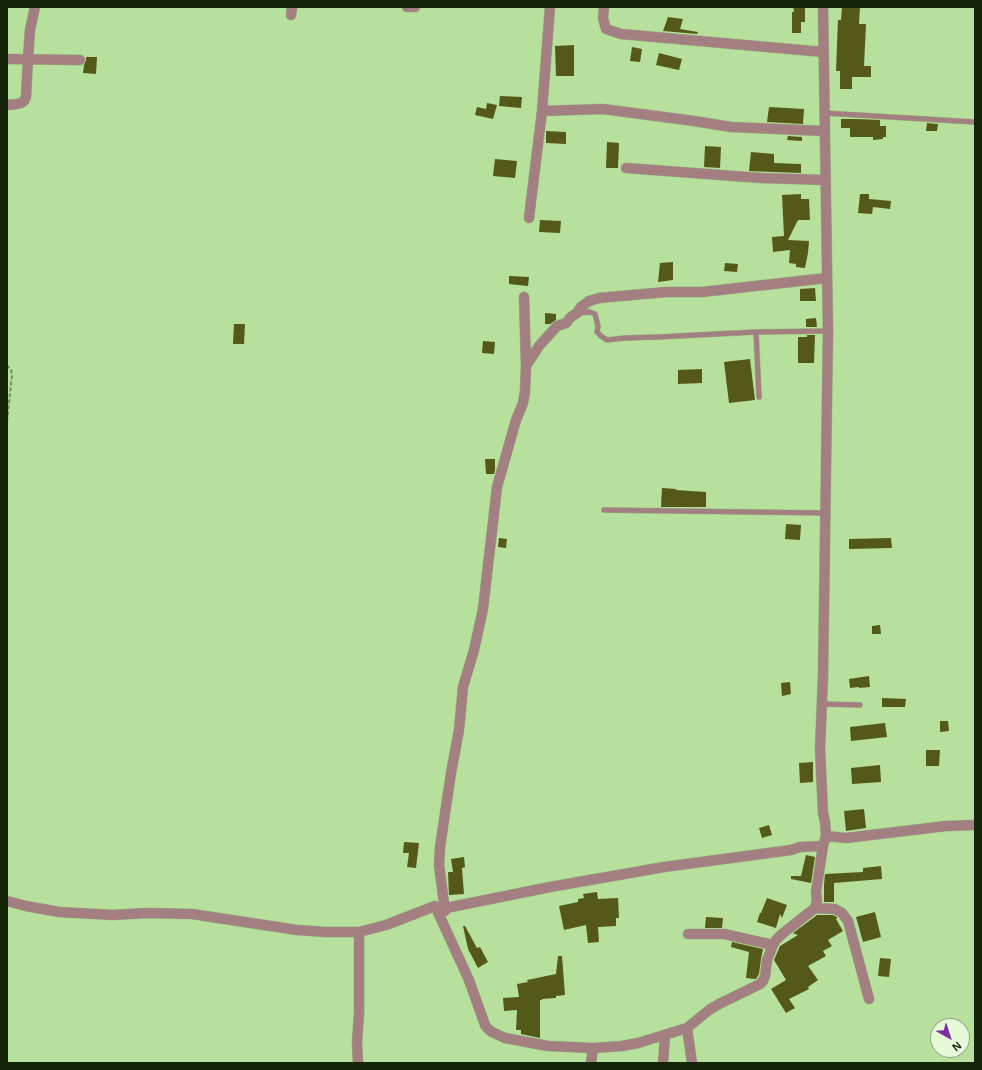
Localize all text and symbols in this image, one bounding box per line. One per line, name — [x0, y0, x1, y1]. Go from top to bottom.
north arrow — [930, 1018, 970, 1058]
text: N — [950, 1039, 964, 1054]

